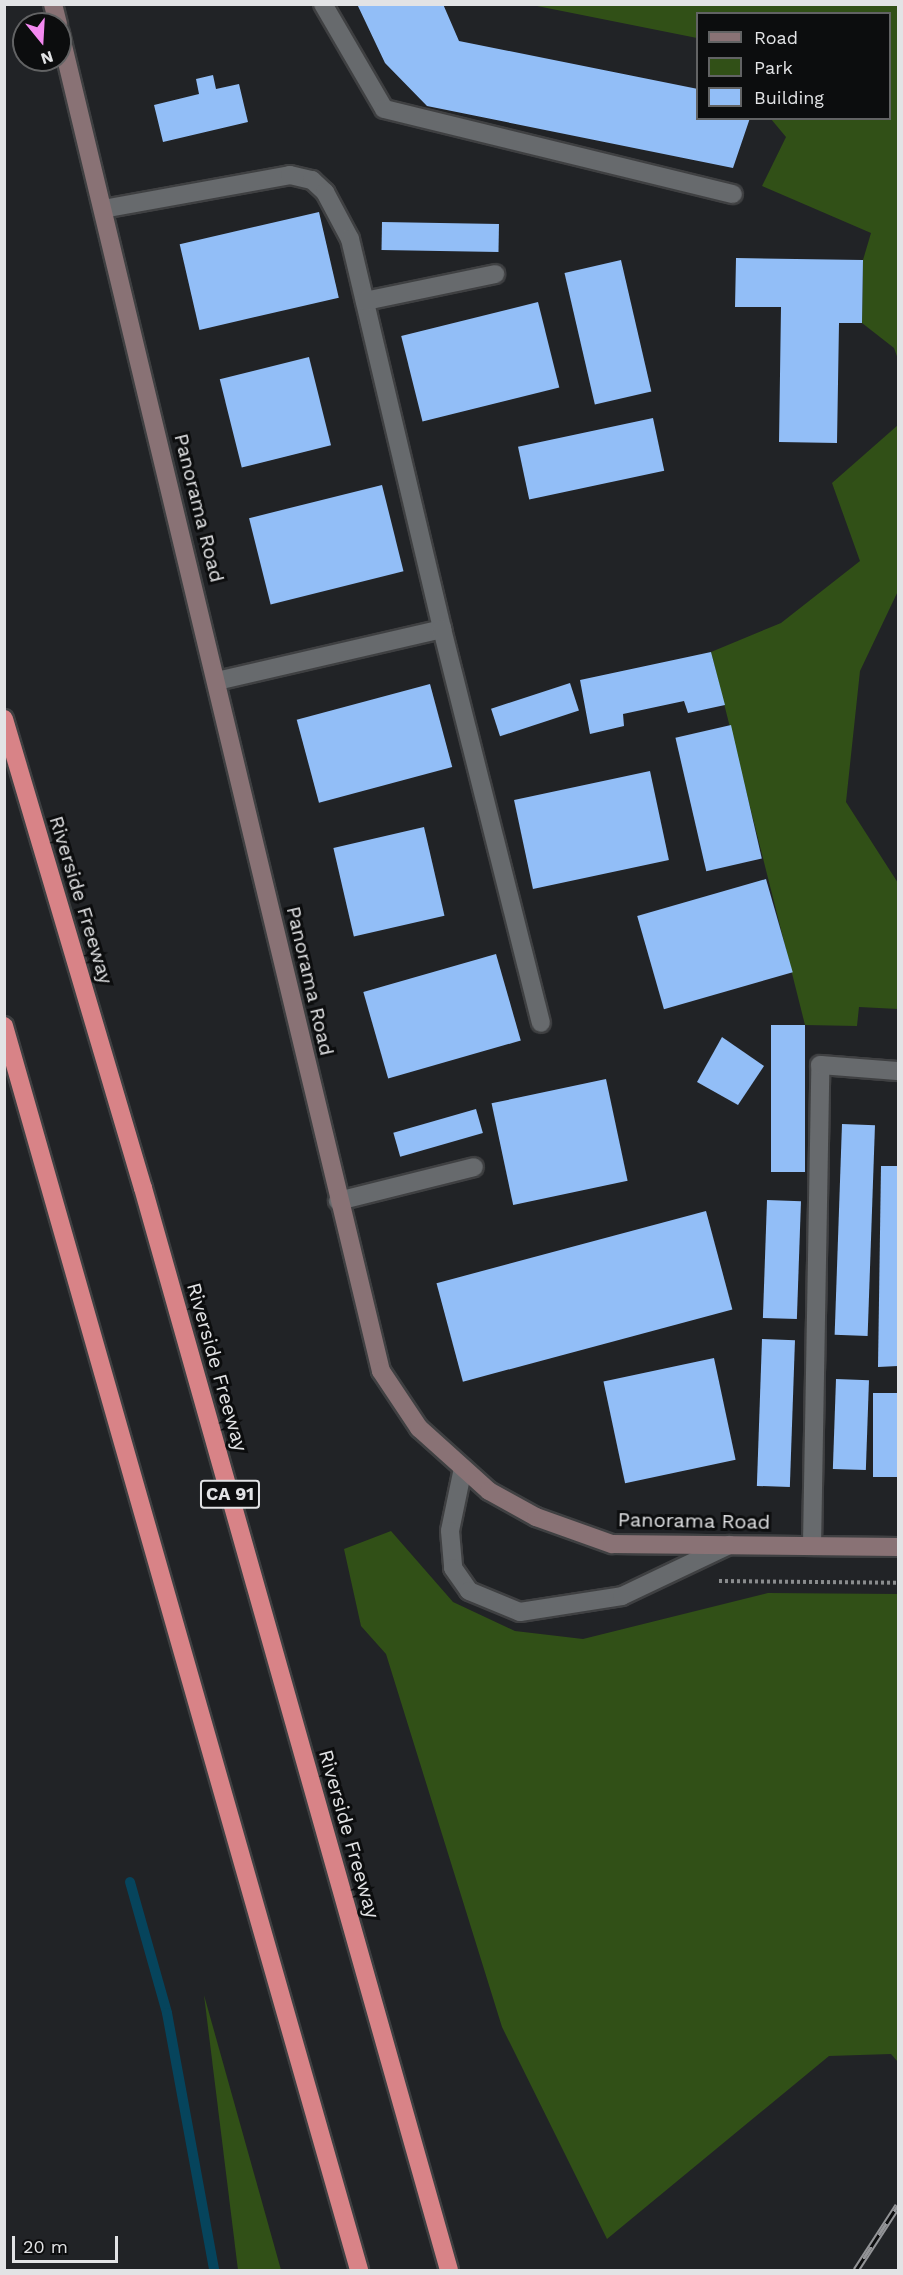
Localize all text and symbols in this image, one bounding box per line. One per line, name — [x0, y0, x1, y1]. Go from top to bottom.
north arrow — [12, 12, 72, 72]
legend — [696, 12, 891, 120]
text: Road — [754, 27, 798, 48]
text: N — [39, 47, 56, 69]
text: Park — [754, 57, 793, 78]
text: Building — [754, 87, 824, 108]
street label: Panorama Road — [169, 431, 229, 585]
street label: Riverside Freeway — [44, 813, 118, 987]
street label: Panorama Road — [281, 904, 339, 1058]
street label: Riverside Freeway — [181, 1280, 253, 1454]
road number: CA 91 — [198, 1479, 262, 1509]
street label: Panorama Road — [617, 1508, 771, 1534]
street label: Riverside Freeway — [313, 1747, 385, 1921]
scale bar — [15, 2224, 122, 2262]
text: 20 m — [23, 2236, 68, 2257]

